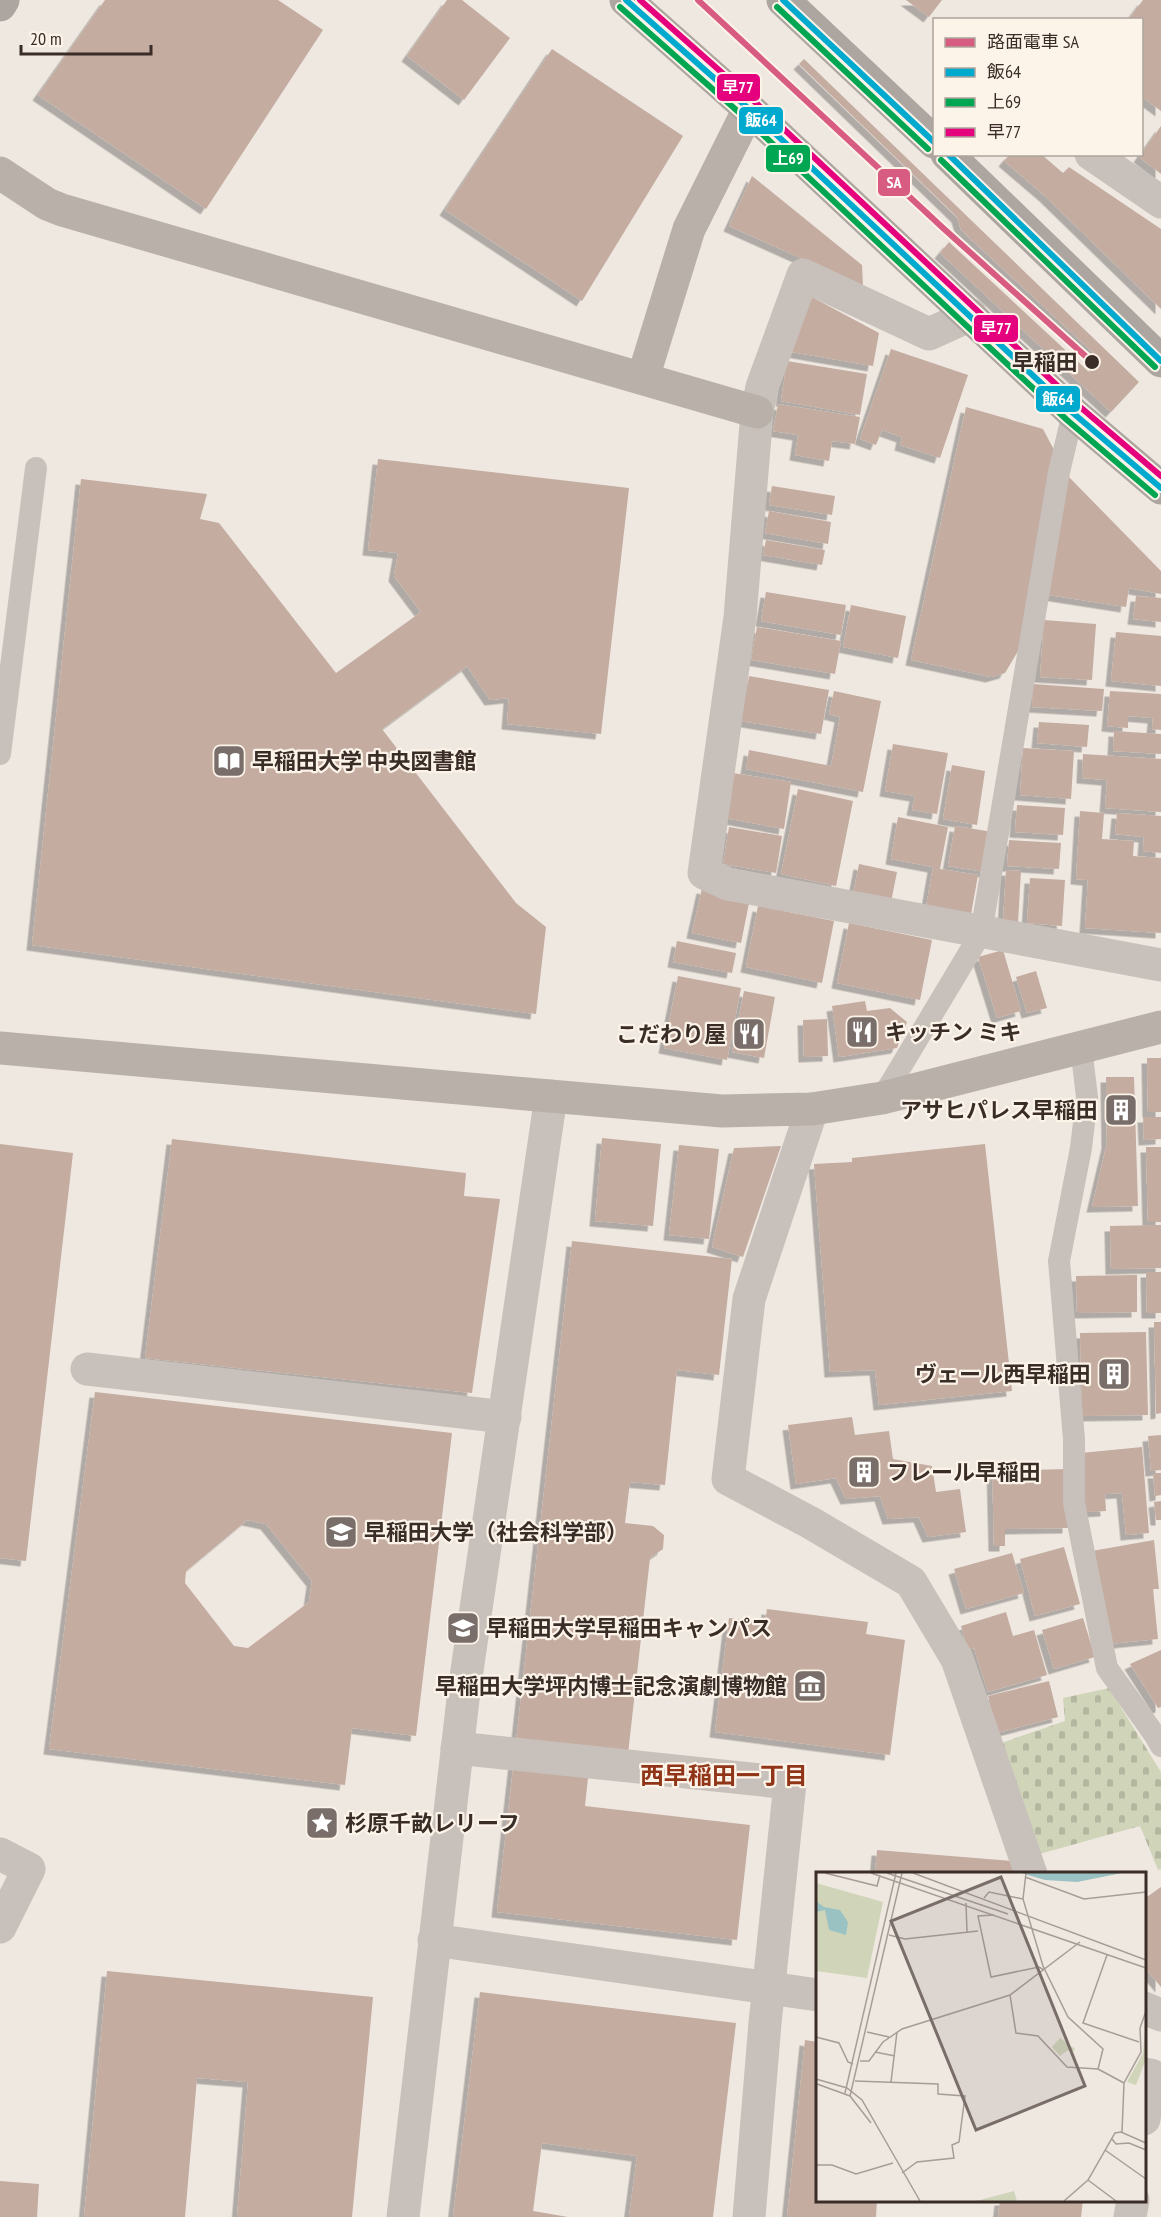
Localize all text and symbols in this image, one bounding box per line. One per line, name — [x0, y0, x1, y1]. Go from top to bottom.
scale bar — [21, 18, 152, 56]
legend — [933, 18, 1143, 156]
text: 20 m — [30, 27, 62, 50]
text: 路面電車 SA — [987, 30, 1080, 53]
text: 飯64 — [987, 60, 1021, 83]
line badge: 早77 — [716, 73, 761, 102]
text: 早77 — [722, 77, 754, 97]
text: 上69 — [987, 90, 1021, 113]
line badge: 飯64 — [738, 106, 784, 135]
text: 飯64 — [744, 110, 777, 130]
text: 早77 — [987, 120, 1021, 143]
line badge: 上69 — [765, 144, 811, 173]
text: 上69 — [772, 148, 804, 168]
line badge: SA — [877, 168, 911, 197]
text: SA — [886, 172, 903, 192]
line badge: 早77 — [973, 314, 1019, 343]
text: 早77 — [980, 318, 1012, 338]
place label: 早稲田 — [1012, 348, 1078, 376]
marker: 早稲田 — [1083, 353, 1101, 371]
line badge: 飯64 — [1035, 385, 1081, 413]
text: 飯64 — [1041, 389, 1074, 409]
library icon: 早稲田大学 中央図書館 — [211, 743, 247, 779]
place label: 早稲田大学 中央図書館 — [252, 747, 477, 775]
restaurant icon: キッチン ミキ — [844, 1014, 880, 1050]
restaurant icon: こだわり屋 — [731, 1016, 767, 1052]
place label: キッチン ミキ — [885, 1018, 1022, 1046]
place label: こだわり屋 — [616, 1020, 726, 1048]
building icon: アサヒパレス早稲田 — [1103, 1092, 1139, 1128]
place label: アサヒパレス早稲田 — [900, 1096, 1098, 1124]
building icon: ヴェール西早稲田 — [1096, 1356, 1132, 1392]
place label: ヴェール西早稲田 — [915, 1360, 1091, 1388]
building icon: フレール早稲田 — [846, 1454, 882, 1490]
place label: フレール早稲田 — [887, 1458, 1041, 1486]
school or university icon: 早稲田大学（社会科学部） — [323, 1514, 359, 1550]
place label: 早稲田大学（社会科学部） — [364, 1518, 628, 1546]
school or university icon: 早稲田大学早稲田キャンパス — [445, 1610, 481, 1646]
place label: 早稲田大学早稲田キャンパス — [486, 1614, 772, 1642]
museum icon: 早稲田大学坪内博士記念演劇博物館 — [792, 1668, 828, 1704]
place label: 早稲田大学坪内博士記念演劇博物館 — [435, 1672, 787, 1700]
district label: 西早稲田一丁目 — [640, 1760, 808, 1791]
place icon: 杉原千畝レリーフ — [304, 1805, 340, 1841]
place label: 杉原千畝レリーフ — [345, 1809, 520, 1837]
inset map — [816, 1872, 1146, 2202]

